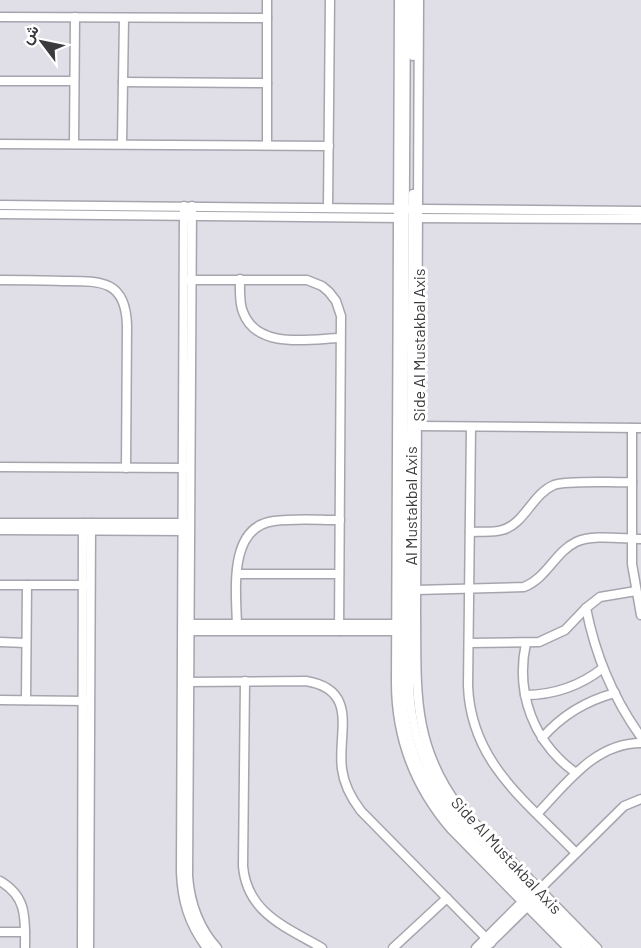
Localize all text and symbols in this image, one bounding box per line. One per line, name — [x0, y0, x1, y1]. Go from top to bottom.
north arrow — [12, 12, 72, 72]
text: ش — [16, 21, 43, 48]
street label: Side Al Mustakbal Axis — [409, 268, 428, 422]
street label: Al Mustakbal Axis — [401, 446, 420, 566]
street label: Side Al Mustakbal Axis — [448, 793, 566, 917]

